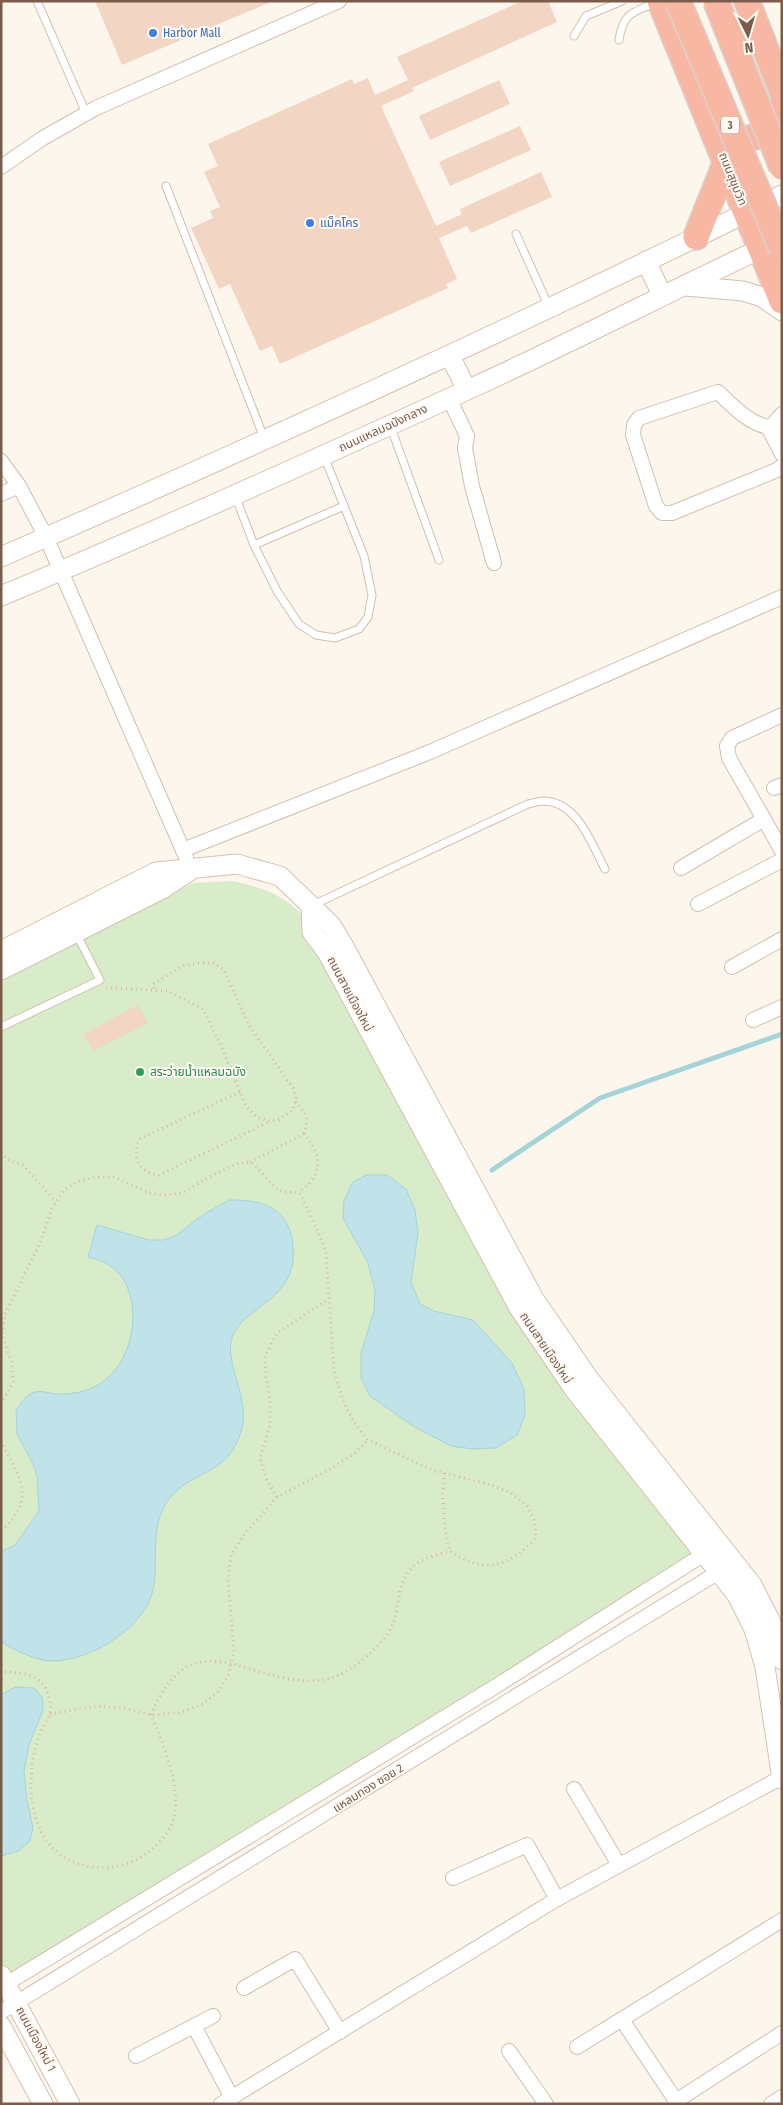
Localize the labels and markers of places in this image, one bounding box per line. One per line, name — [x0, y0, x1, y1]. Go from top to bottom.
place label: Harbor Mall — [163, 26, 221, 40]
marker: Harbor Mall — [147, 27, 159, 39]
place label: แม็คโคร — [320, 216, 358, 230]
marker: แม็คโคร — [304, 217, 316, 229]
place label: สระว่ายน้ำแหลมฉบัง — [150, 1063, 246, 1079]
marker: สระว่ายน้ำแหลมฉบัง — [134, 1066, 146, 1078]

